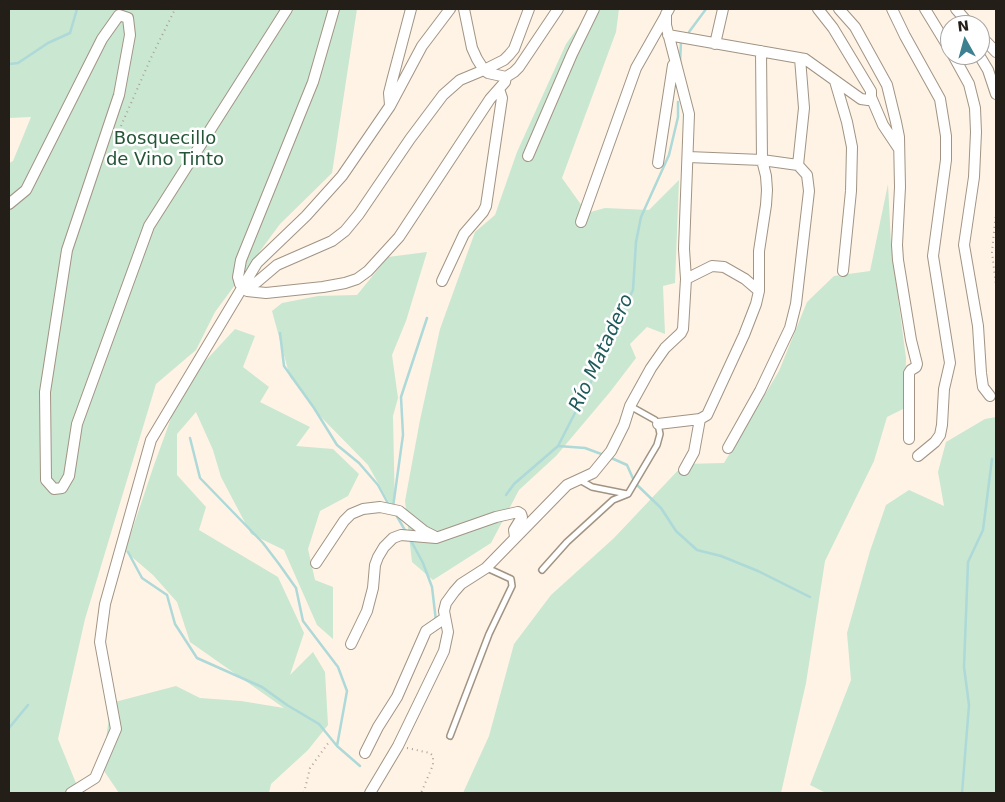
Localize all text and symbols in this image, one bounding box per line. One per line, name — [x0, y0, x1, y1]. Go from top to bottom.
north arrow — [940, 15, 990, 65]
text: N — [957, 17, 970, 35]
park label: Bosquecillo de Vino Tinto — [106, 128, 224, 170]
water label: Río Matadero — [565, 291, 639, 415]

